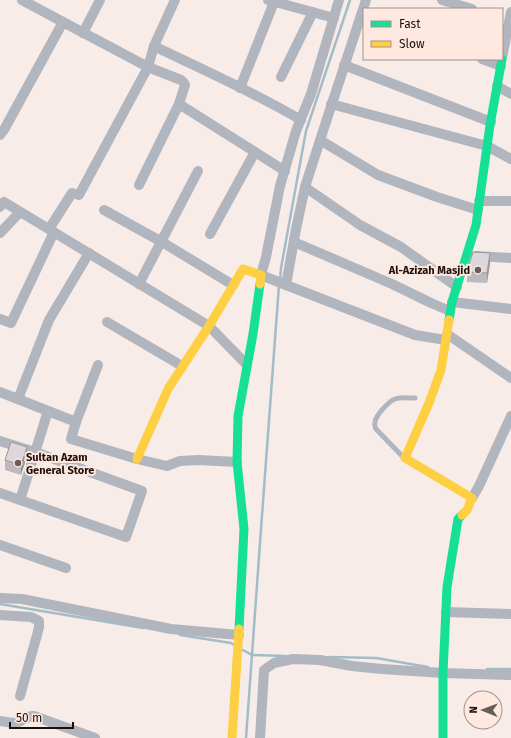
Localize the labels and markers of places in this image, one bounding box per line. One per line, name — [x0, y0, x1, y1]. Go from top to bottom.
place label: Al-Azizah Masjid — [388, 264, 470, 277]
marker: Al-Azizah Masjid — [473, 265, 483, 275]
place label: Sultan Azam General Store — [26, 451, 94, 477]
marker: Sultan Azam General Store — [13, 458, 23, 468]

